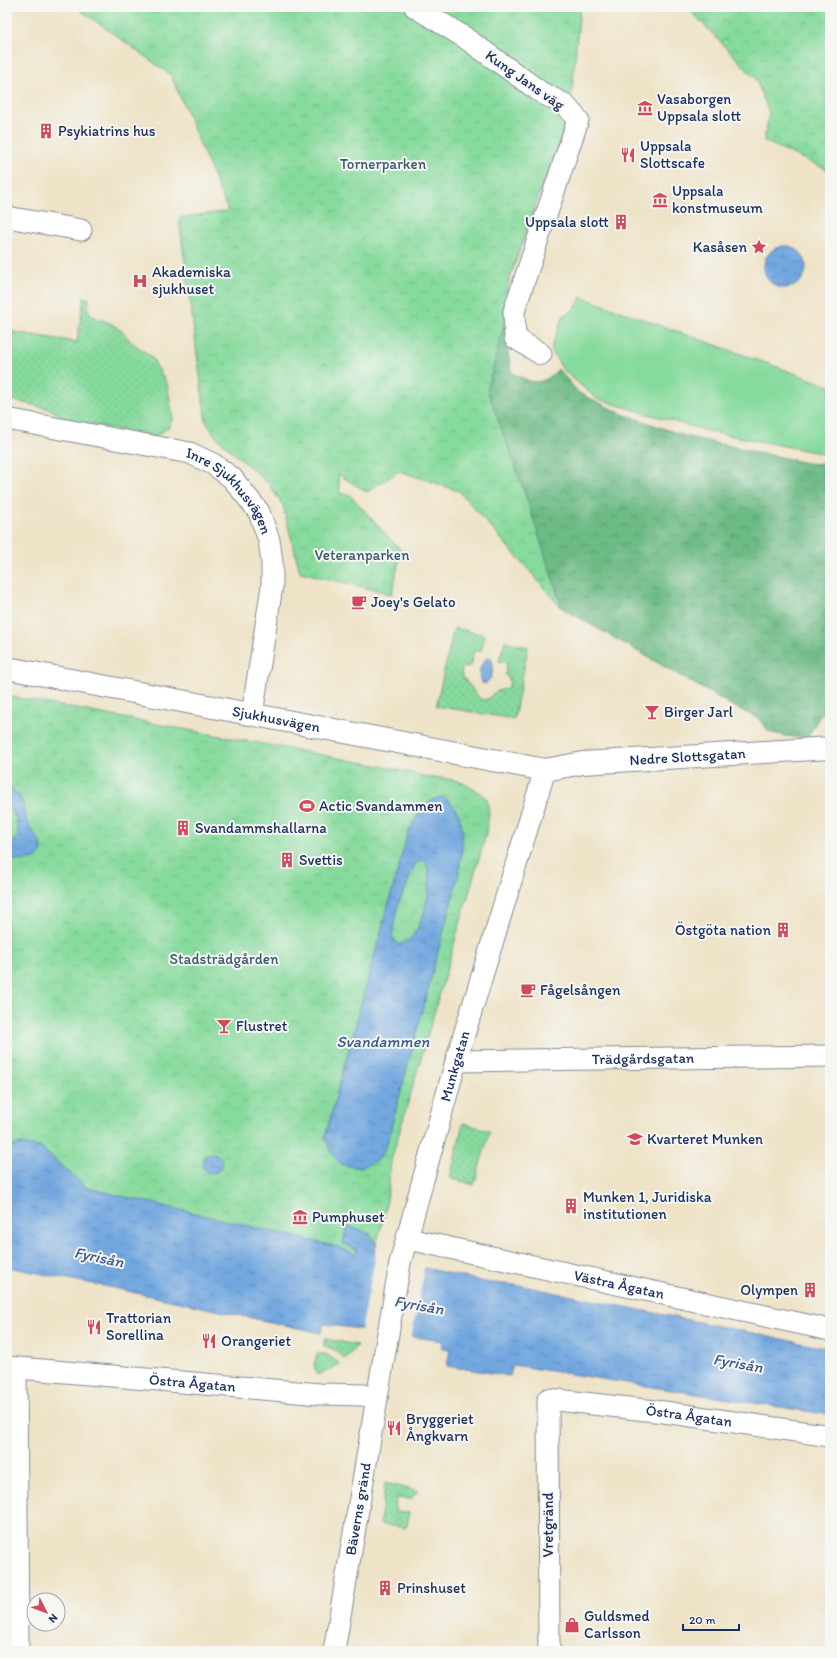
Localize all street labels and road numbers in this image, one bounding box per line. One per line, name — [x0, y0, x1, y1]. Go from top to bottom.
street label: Kung Jans väg — [482, 46, 568, 114]
street label: Inre Sjukhusvägen — [185, 443, 275, 537]
street label: Sjukhusvägen — [231, 702, 322, 736]
street label: Nedre Slottsgatan — [629, 744, 747, 769]
street label: Munkgatan — [436, 1029, 474, 1103]
street label: Trädgårdsgatan — [592, 1049, 695, 1068]
street label: Västra Ågatan — [572, 1266, 667, 1303]
street label: Östra Ågatan — [148, 1370, 237, 1396]
street label: Östra Ågatan — [645, 1401, 734, 1431]
street label: Bäverns gränd — [341, 1461, 375, 1557]
street label: Vretgränd — [539, 1492, 557, 1558]

